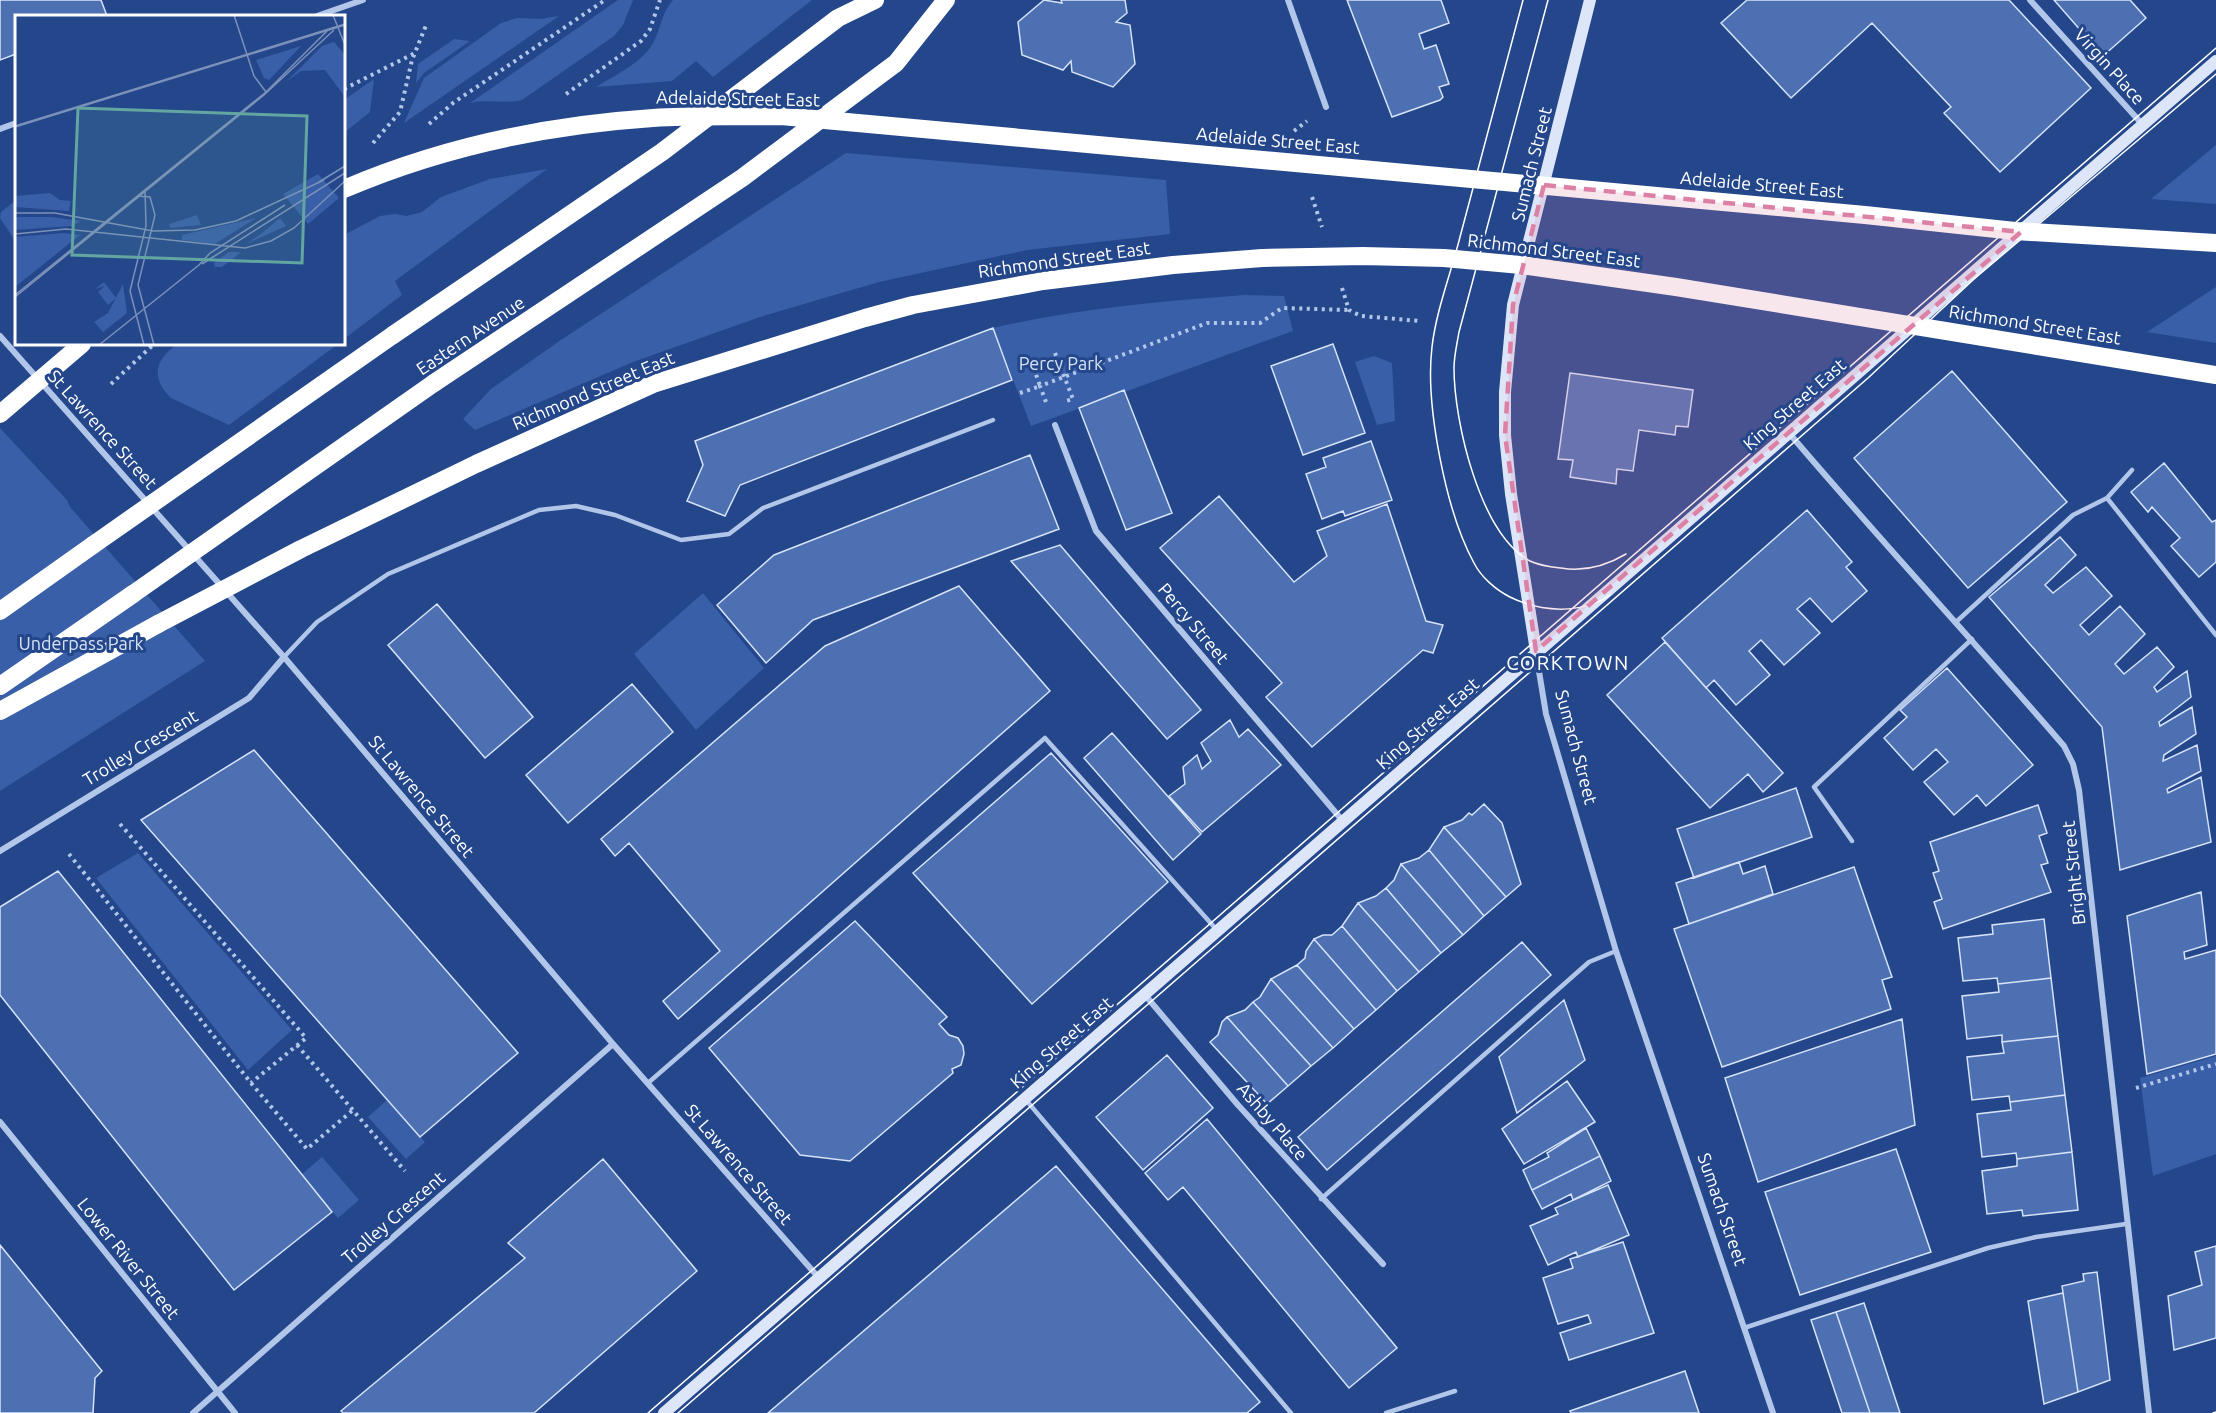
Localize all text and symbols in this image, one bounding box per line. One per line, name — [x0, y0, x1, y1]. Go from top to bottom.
inset map — [15, 15, 345, 345]
street label: Virgin Place — [2071, 24, 2149, 108]
street label: Adelaide Street East — [656, 87, 820, 109]
street label: Sumach Street — [1507, 105, 1555, 223]
street label: Adelaide Street East — [1196, 123, 1360, 157]
street label: Adelaide Street East — [1680, 167, 1844, 201]
street label: Richmond Street East — [1467, 229, 1641, 271]
street label: Richmond Street East — [977, 237, 1151, 281]
street label: Eastern Avenue — [412, 291, 528, 379]
street label: Richmond Street East — [1948, 301, 2122, 347]
street label: Richmond Street East — [509, 347, 677, 433]
park label: Percy Park — [1019, 353, 1103, 373]
street label: King Street East — [1739, 354, 1849, 454]
street label: St Lawrence Street — [44, 366, 162, 492]
street label: Percy Street — [1155, 579, 1233, 667]
park label: Underpass Park — [18, 633, 144, 653]
district label: CORKTOWN — [1506, 651, 1630, 674]
street label: King Street East — [1372, 673, 1482, 773]
street label: Sumach Street — [1552, 688, 1602, 806]
street label: Trolley Crescent — [79, 705, 201, 789]
street label: St Lawrence Street — [365, 731, 479, 861]
street label: Bright Street — [2058, 820, 2088, 926]
street label: King Street East — [1006, 992, 1116, 1092]
street label: Ashby Place — [1234, 1078, 1312, 1164]
street label: St Lawrence Street — [681, 1100, 797, 1228]
street label: Sumach Street — [1694, 1150, 1752, 1268]
street label: Trolley Crescent — [337, 1167, 449, 1267]
street label: Lower River Street — [74, 1193, 184, 1323]

